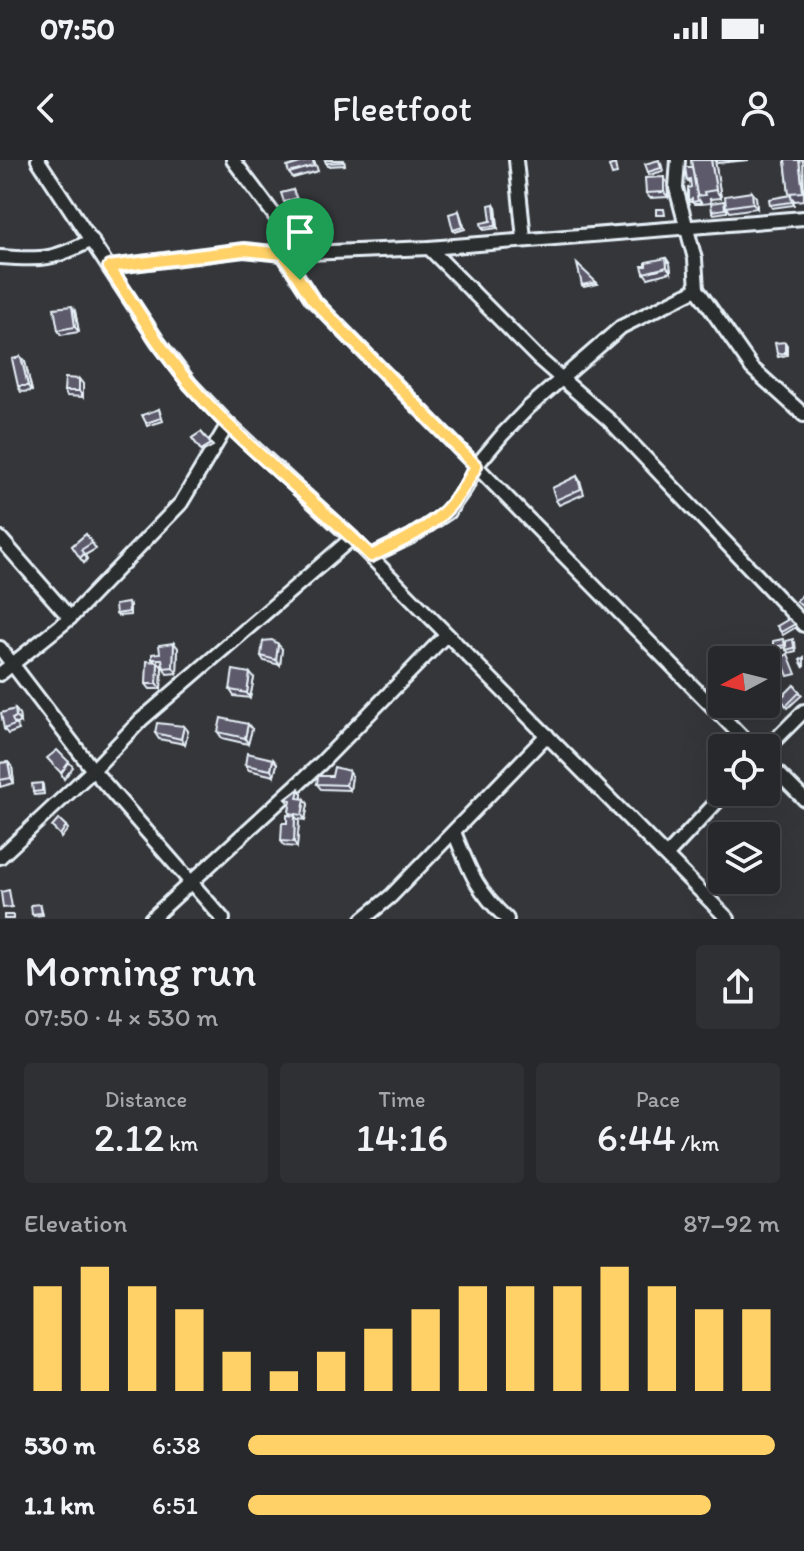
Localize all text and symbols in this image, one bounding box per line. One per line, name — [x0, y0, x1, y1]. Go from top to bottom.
text: 07:50 — [40, 10, 115, 47]
icon: back — [24, 86, 68, 130]
icon: person — [736, 86, 780, 130]
text: Fleetfoot — [332, 87, 472, 130]
pin — [266, 198, 334, 280]
icon: arrive — [278, 210, 322, 254]
north arrow — [708, 646, 780, 718]
map controls — [708, 646, 780, 894]
button: locate — [708, 734, 780, 806]
button: layers — [708, 822, 780, 894]
text: Morning run — [24, 944, 257, 997]
button: share — [696, 945, 780, 1029]
text: 07:50 · 4 × 530 m — [24, 1001, 218, 1033]
text: Distance — [105, 1086, 187, 1113]
text: Time — [379, 1086, 425, 1113]
text: Pace — [636, 1086, 680, 1113]
text: 2.12 — [94, 1113, 164, 1161]
text: 14:16 — [356, 1113, 448, 1161]
text: 6:44 — [597, 1113, 676, 1161]
text: km — [164, 1130, 198, 1157]
text: /km — [676, 1130, 719, 1157]
text: Elevation — [24, 1207, 127, 1239]
text: 87–92 m — [683, 1207, 780, 1239]
text: 530 m — [24, 1429, 96, 1461]
text: 6:38 — [152, 1429, 201, 1461]
text: 1.1 km — [24, 1489, 95, 1521]
text: 6:51 — [152, 1489, 198, 1521]

